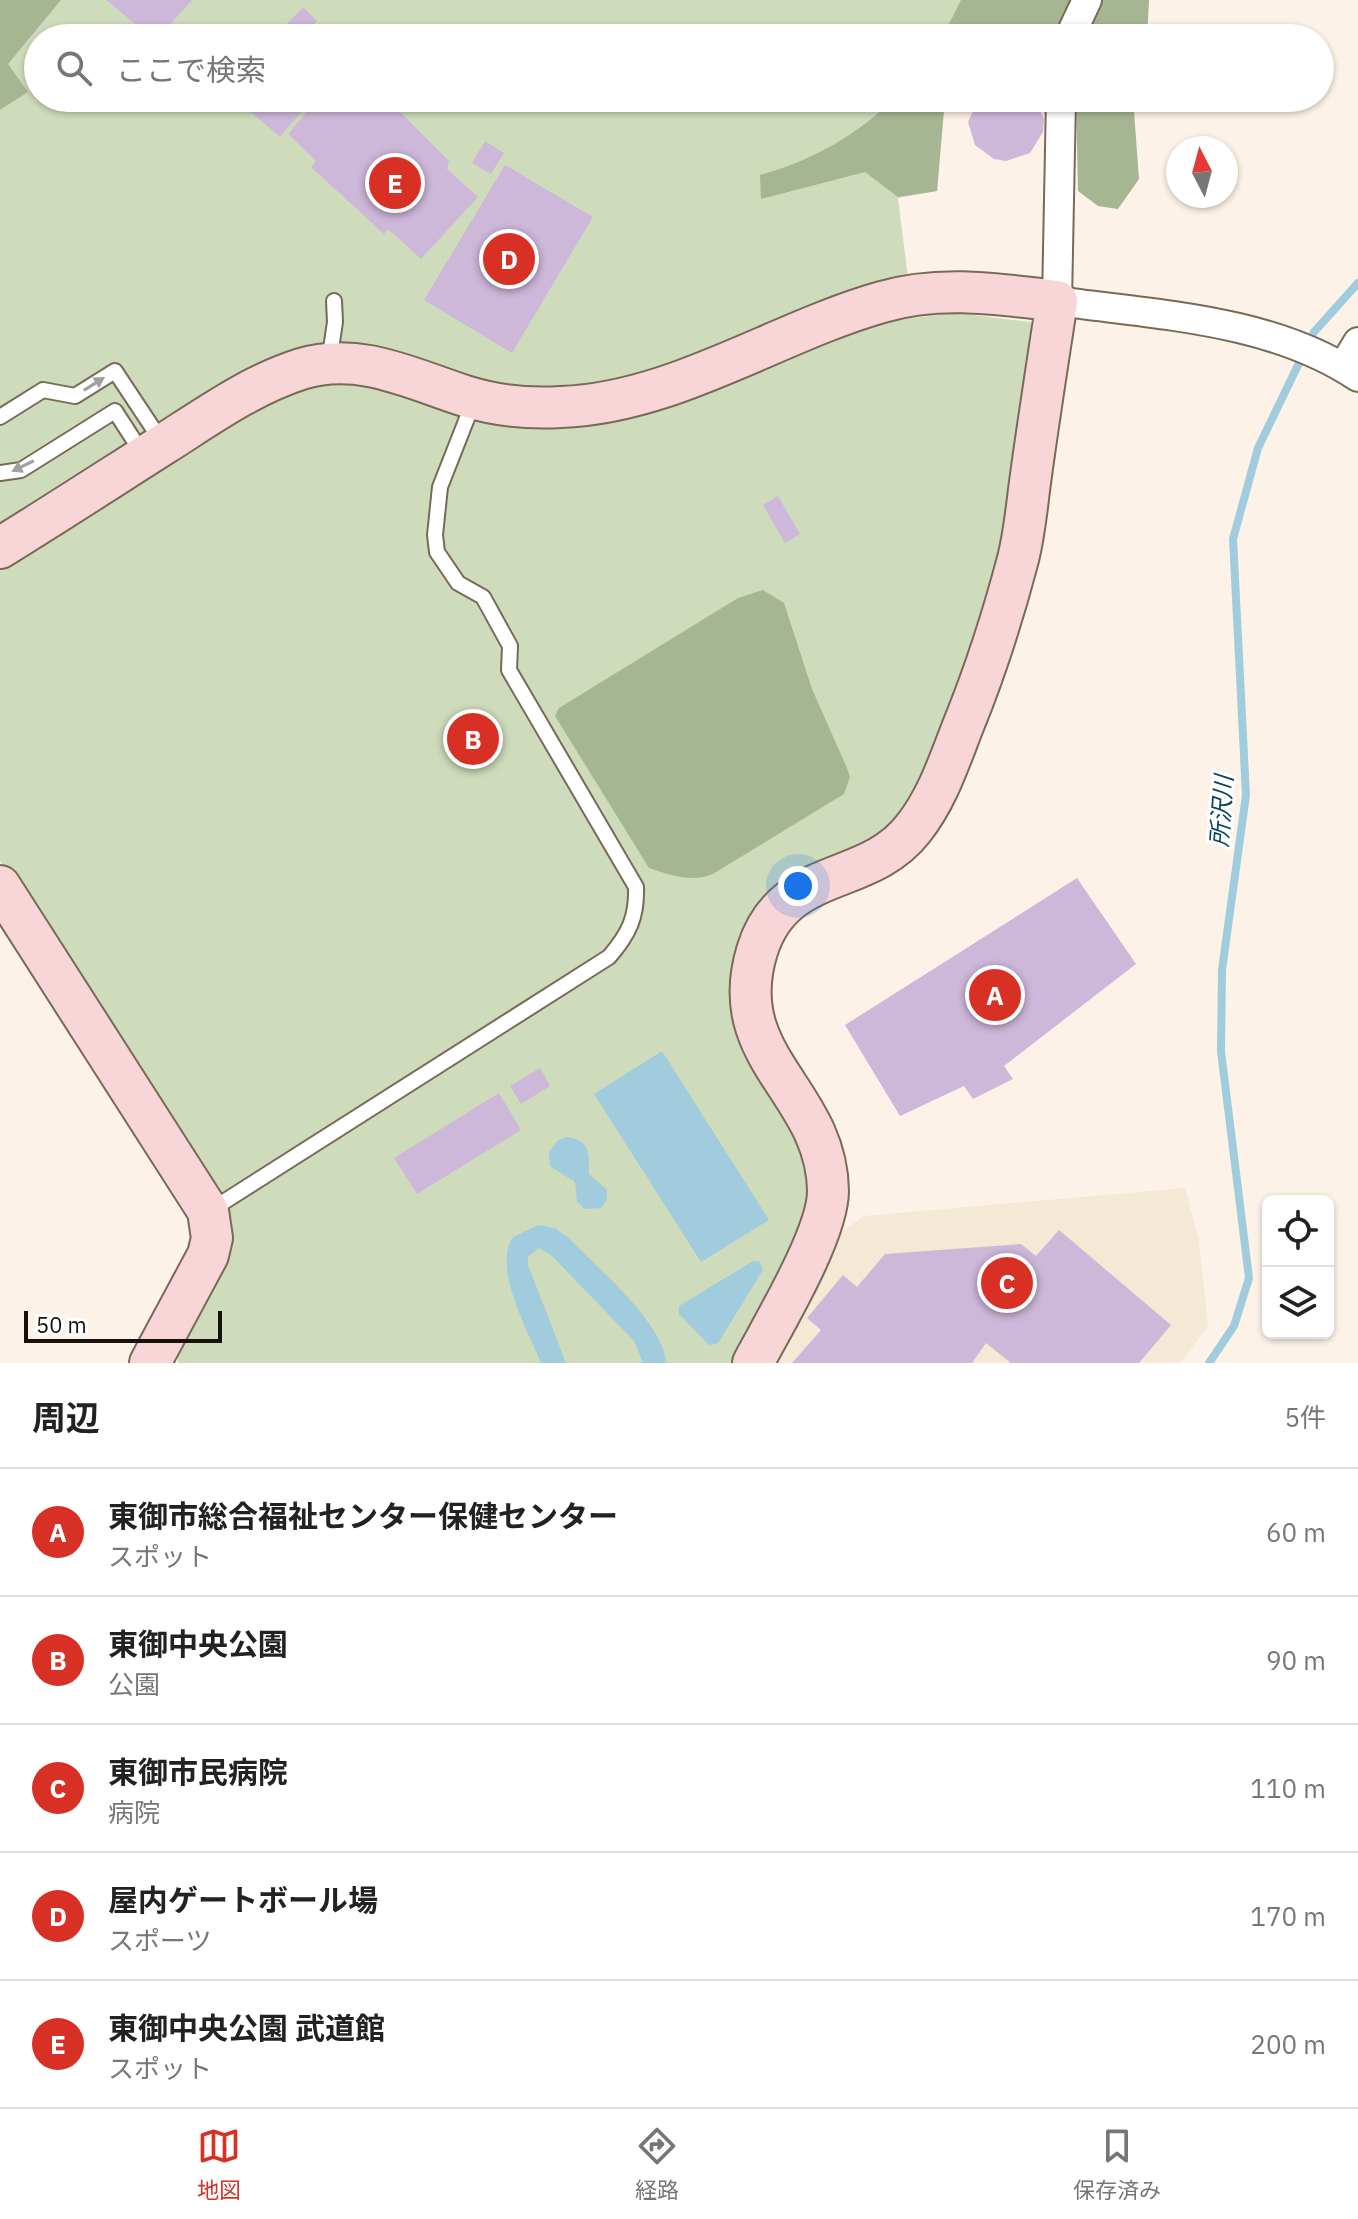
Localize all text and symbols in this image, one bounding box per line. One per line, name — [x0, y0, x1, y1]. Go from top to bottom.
search box — [24, 24, 1334, 112]
icon: search — [52, 46, 96, 90]
text: ここで検索 — [116, 50, 266, 89]
north arrow — [1166, 136, 1238, 208]
pin: E — [369, 153, 421, 213]
pin: D — [483, 229, 535, 289]
one-way arrow — [83, 377, 106, 392]
one-way arrow — [12, 459, 35, 473]
pin: B — [447, 709, 499, 769]
water label: 所沢川 — [1203, 771, 1240, 848]
your location — [778, 866, 818, 906]
pin: A — [969, 965, 1021, 1025]
map controls — [1262, 1195, 1334, 1339]
button: locate — [1262, 1195, 1334, 1267]
pin: C — [981, 1253, 1033, 1313]
button: layers — [1262, 1267, 1334, 1339]
scale bar — [24, 1307, 222, 1343]
text: 50 m — [36, 1310, 87, 1339]
text: 周辺 — [32, 1395, 100, 1439]
text: 5件 — [1284, 1400, 1326, 1434]
text: 東御市総合福祉センター保健センター — [108, 1496, 618, 1535]
text: A — [49, 1515, 67, 1549]
text: 60 m — [1266, 1515, 1326, 1549]
text: スポット — [108, 1539, 212, 1573]
text: 東御中央公園 — [108, 1624, 288, 1663]
text: B — [49, 1643, 67, 1677]
text: 90 m — [1266, 1643, 1326, 1677]
text: 公園 — [108, 1667, 160, 1701]
text: 東御市民病院 — [108, 1752, 288, 1791]
text: C — [50, 1771, 66, 1805]
text: 110 m — [1250, 1771, 1326, 1805]
text: 病院 — [108, 1795, 160, 1829]
text: 屋内ゲートボール場 — [108, 1880, 378, 1919]
text: D — [49, 1899, 67, 1933]
text: 170 m — [1250, 1899, 1326, 1933]
text: スポーツ — [108, 1923, 211, 1957]
text: 東御中央公園 武道館 — [108, 2008, 385, 2047]
text: E — [50, 2027, 66, 2061]
text: 200 m — [1250, 2027, 1326, 2061]
text: スポット — [108, 2051, 212, 2085]
tab: 地図 — [197, 2124, 241, 2204]
tab: 経路 — [635, 2124, 679, 2204]
tab: 保存済み — [1073, 2124, 1161, 2204]

